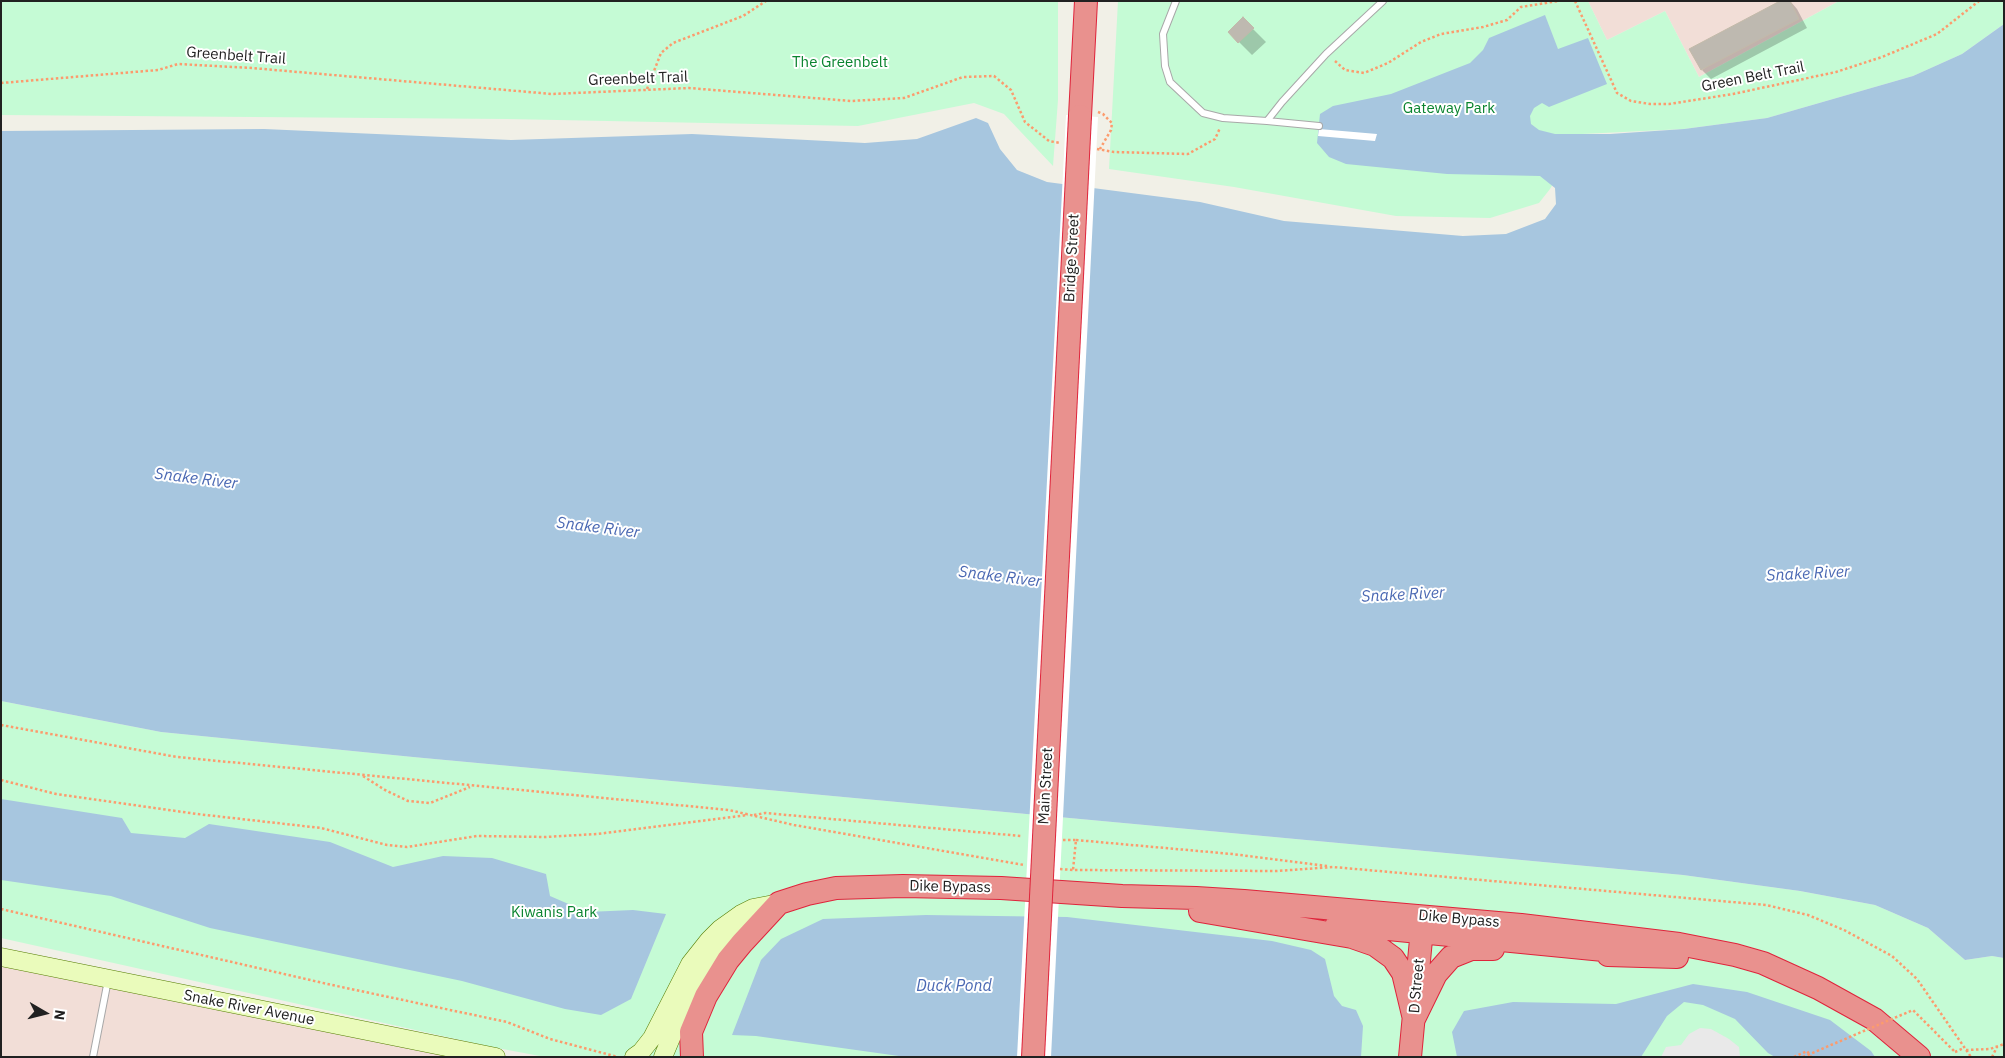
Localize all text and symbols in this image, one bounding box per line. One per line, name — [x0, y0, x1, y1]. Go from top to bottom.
street label: Greenbelt Trail — [186, 44, 286, 68]
park label: The Greenbelt — [792, 54, 888, 72]
street label: Green Belt Trail — [1700, 58, 1806, 96]
street label: Greenbelt Trail — [588, 68, 688, 90]
park label: Gateway Park — [1403, 100, 1495, 118]
street label: Bridge Street — [1061, 213, 1083, 303]
water label: Snake River — [153, 464, 239, 494]
water label: Snake River — [555, 513, 641, 543]
water label: Snake River — [957, 562, 1043, 592]
water label: Snake River — [1766, 562, 1850, 586]
water label: Snake River — [1361, 583, 1445, 607]
street label: Main Street — [1035, 747, 1057, 825]
street label: Dike Bypass — [909, 877, 991, 897]
park label: Kiwanis Park — [511, 904, 597, 922]
street label: Dike Bypass — [1418, 906, 1500, 932]
street label: D Street — [1406, 958, 1428, 1014]
water label: Duck Pond — [916, 976, 992, 996]
street label: Snake River Avenue — [182, 987, 316, 1029]
north arrow — [20, 988, 70, 1038]
text: N — [50, 1009, 69, 1021]

